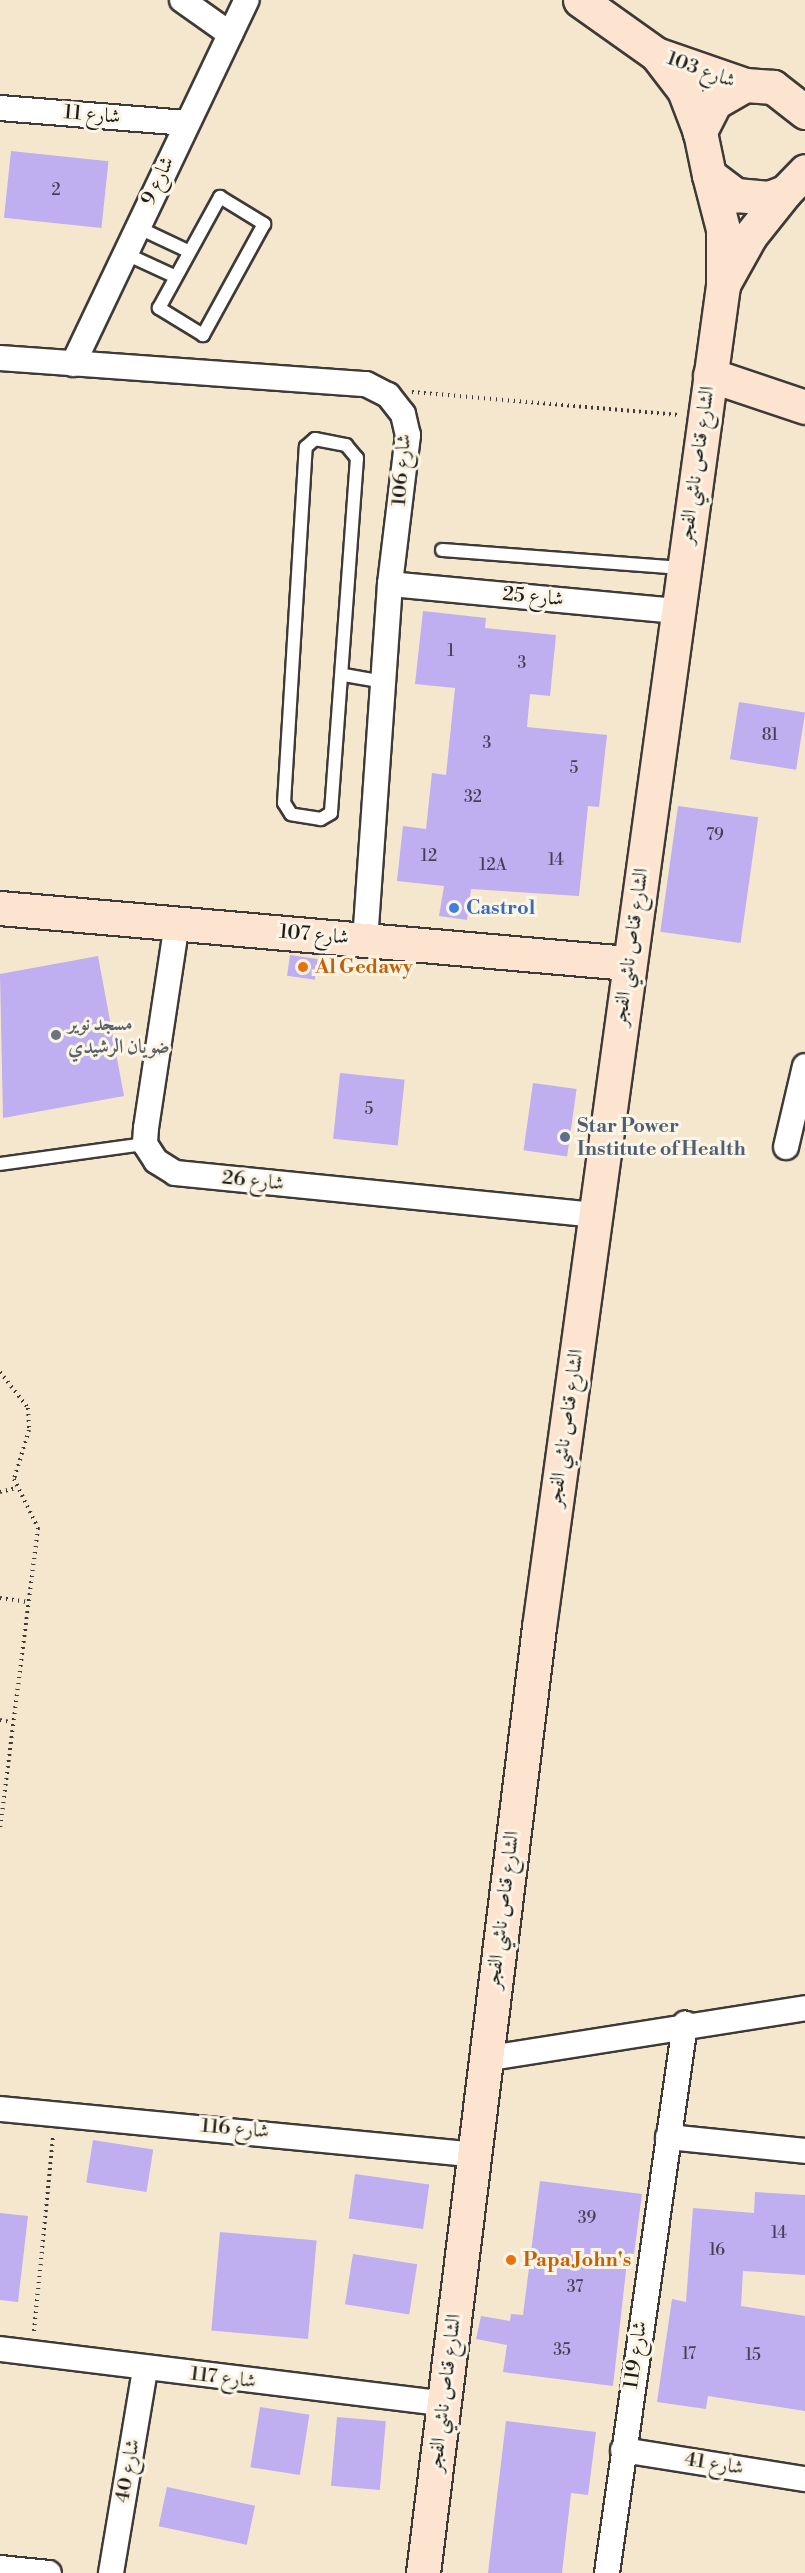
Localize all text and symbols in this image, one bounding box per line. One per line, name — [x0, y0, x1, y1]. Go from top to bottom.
street label: شارع 103 — [663, 47, 739, 93]
street label: شارع 11 — [63, 101, 121, 129]
street label: شارع 9 — [136, 153, 180, 209]
house number: 2 — [51, 180, 61, 200]
street label: الشارع قناص ناشي الفجر — [674, 385, 720, 545]
street label: شارع 106 — [388, 433, 416, 507]
street label: شارع 25 — [501, 582, 565, 612]
house number: 1 — [448, 641, 454, 661]
house number: 3 — [518, 653, 526, 673]
house number: 81 — [762, 725, 778, 745]
house number: 3 — [483, 733, 491, 753]
house number: 5 — [570, 758, 578, 778]
house number: 32 — [464, 787, 482, 807]
house number: 79 — [706, 825, 724, 845]
house number: 12 — [421, 846, 437, 866]
house number: 14 — [548, 850, 564, 870]
house number: 12A — [479, 855, 507, 875]
street label: الشارع قناص ناشي الفجر — [608, 867, 654, 1027]
place label: Castrol — [466, 896, 535, 920]
marker: Castrol — [447, 901, 461, 915]
street label: شارع 107 — [278, 920, 350, 950]
place label: Al Gedawy — [315, 955, 413, 979]
marker: Al Gedawy — [296, 960, 310, 974]
place label: مسجد نوير ضويان الرشيدي — [68, 1012, 170, 1059]
marker: مسجد نوير ضويان الرشيدي — [49, 1028, 63, 1042]
house number: 5 — [365, 1099, 373, 1119]
place label: Star Power Institute of Health — [577, 1114, 746, 1161]
marker: Star Power Institute of Health — [558, 1130, 572, 1144]
street label: شارع 26 — [221, 1166, 285, 1196]
street label: الشارع قناص ناشي الفجر — [543, 1348, 589, 1508]
street label: الشارع قناص ناشي الفجر — [481, 1830, 525, 1990]
street label: شارع 116 — [200, 2114, 270, 2144]
house number: 39 — [578, 2208, 596, 2228]
house number: 14 — [771, 2223, 787, 2243]
house number: 16 — [709, 2240, 725, 2260]
place label: Papa John's — [523, 2248, 631, 2272]
marker: Papa John's — [504, 2253, 518, 2267]
house number: 37 — [567, 2277, 583, 2297]
street label: الشارع قناص ناشي الفجر — [423, 2313, 467, 2473]
street label: شارع 119 — [619, 2320, 653, 2390]
house number: 35 — [553, 2340, 571, 2360]
house number: 17 — [682, 2344, 696, 2364]
house number: 15 — [745, 2345, 761, 2365]
street label: شارع 117 — [189, 2362, 257, 2394]
street label: شارع 40 — [111, 2437, 145, 2505]
street label: شارع 41 — [683, 2448, 745, 2480]

